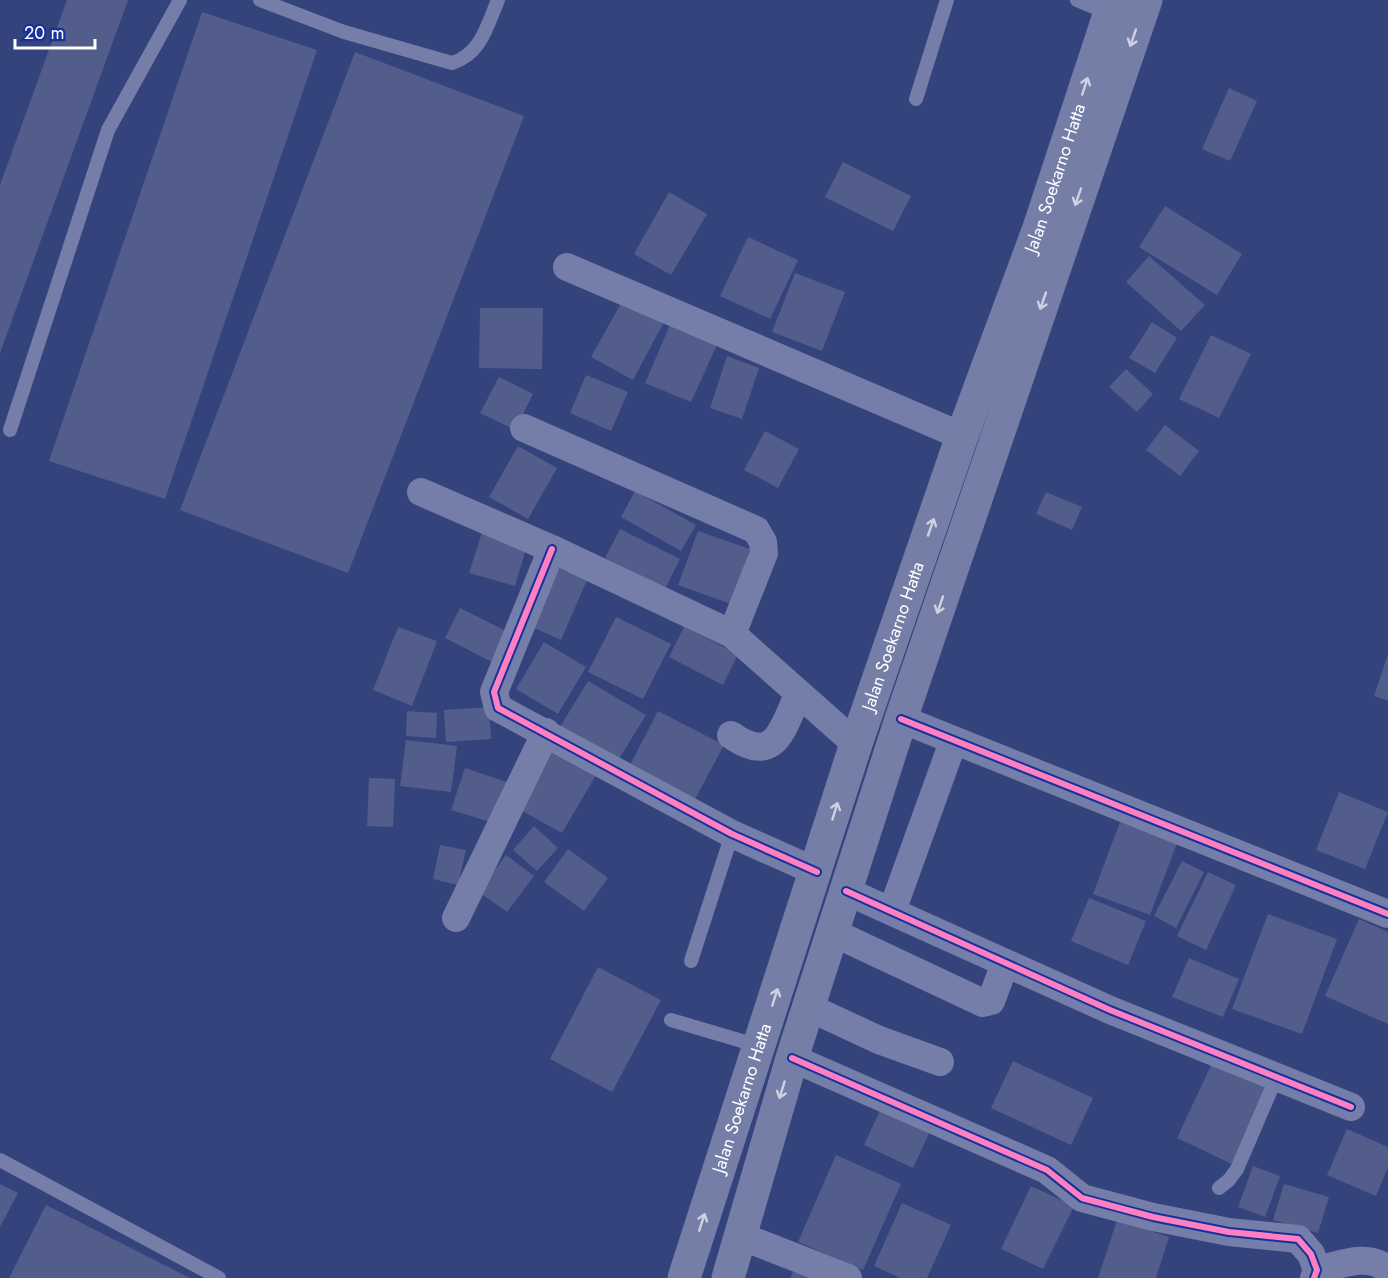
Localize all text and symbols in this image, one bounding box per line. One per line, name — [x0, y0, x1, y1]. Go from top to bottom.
scale bar — [15, 12, 94, 50]
text: 20 m — [24, 20, 64, 46]
one-way arrow — [1127, 28, 1138, 47]
one-way arrow — [1080, 77, 1091, 96]
street label: Jalan Soekarno Hatta — [1017, 100, 1092, 258]
one-way arrow — [1072, 188, 1083, 206]
one-way arrow — [1037, 291, 1048, 310]
one-way arrow — [926, 518, 937, 537]
street label: Jalan Soekarno Hatta — [855, 558, 931, 716]
one-way arrow — [933, 595, 944, 614]
one-way arrow — [830, 802, 841, 821]
one-way arrow — [771, 988, 782, 1007]
street label: Jalan Soekarno Hatta — [705, 1020, 778, 1178]
one-way arrow — [776, 1080, 787, 1099]
one-way arrow — [697, 1213, 708, 1232]

